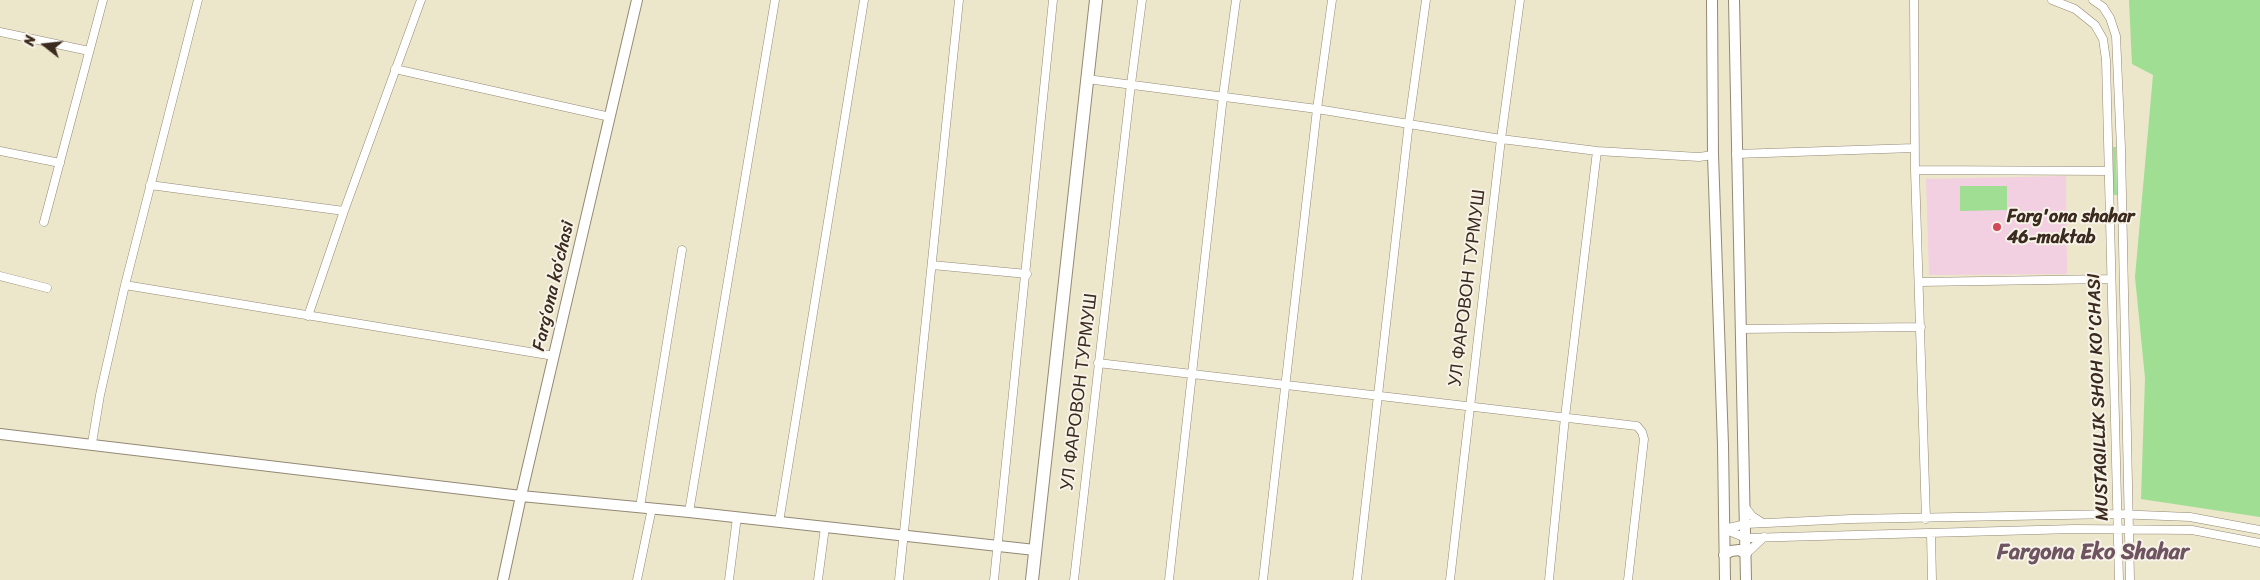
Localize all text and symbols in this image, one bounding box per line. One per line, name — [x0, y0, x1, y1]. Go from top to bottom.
north arrow — [20, 20, 70, 70]
text: N — [17, 33, 43, 49]
street label: УЛ ФАРОВОН ТУРМУШ — [1445, 188, 1491, 388]
place label: Farg'ona shahar 46-maktab — [2007, 206, 2134, 248]
street label: Fargʻona koʻchasi — [529, 219, 579, 353]
marker: Farg'ona shahar 46-maktab — [1991, 221, 2003, 233]
street label: MUSTAQILLIK SHOH KO'CHASI — [2084, 273, 2114, 521]
street label: УЛ ФАРОВОН ТУРМУШ — [1057, 292, 1103, 492]
district label: Fargona Eko Shahar — [1997, 540, 2189, 566]

